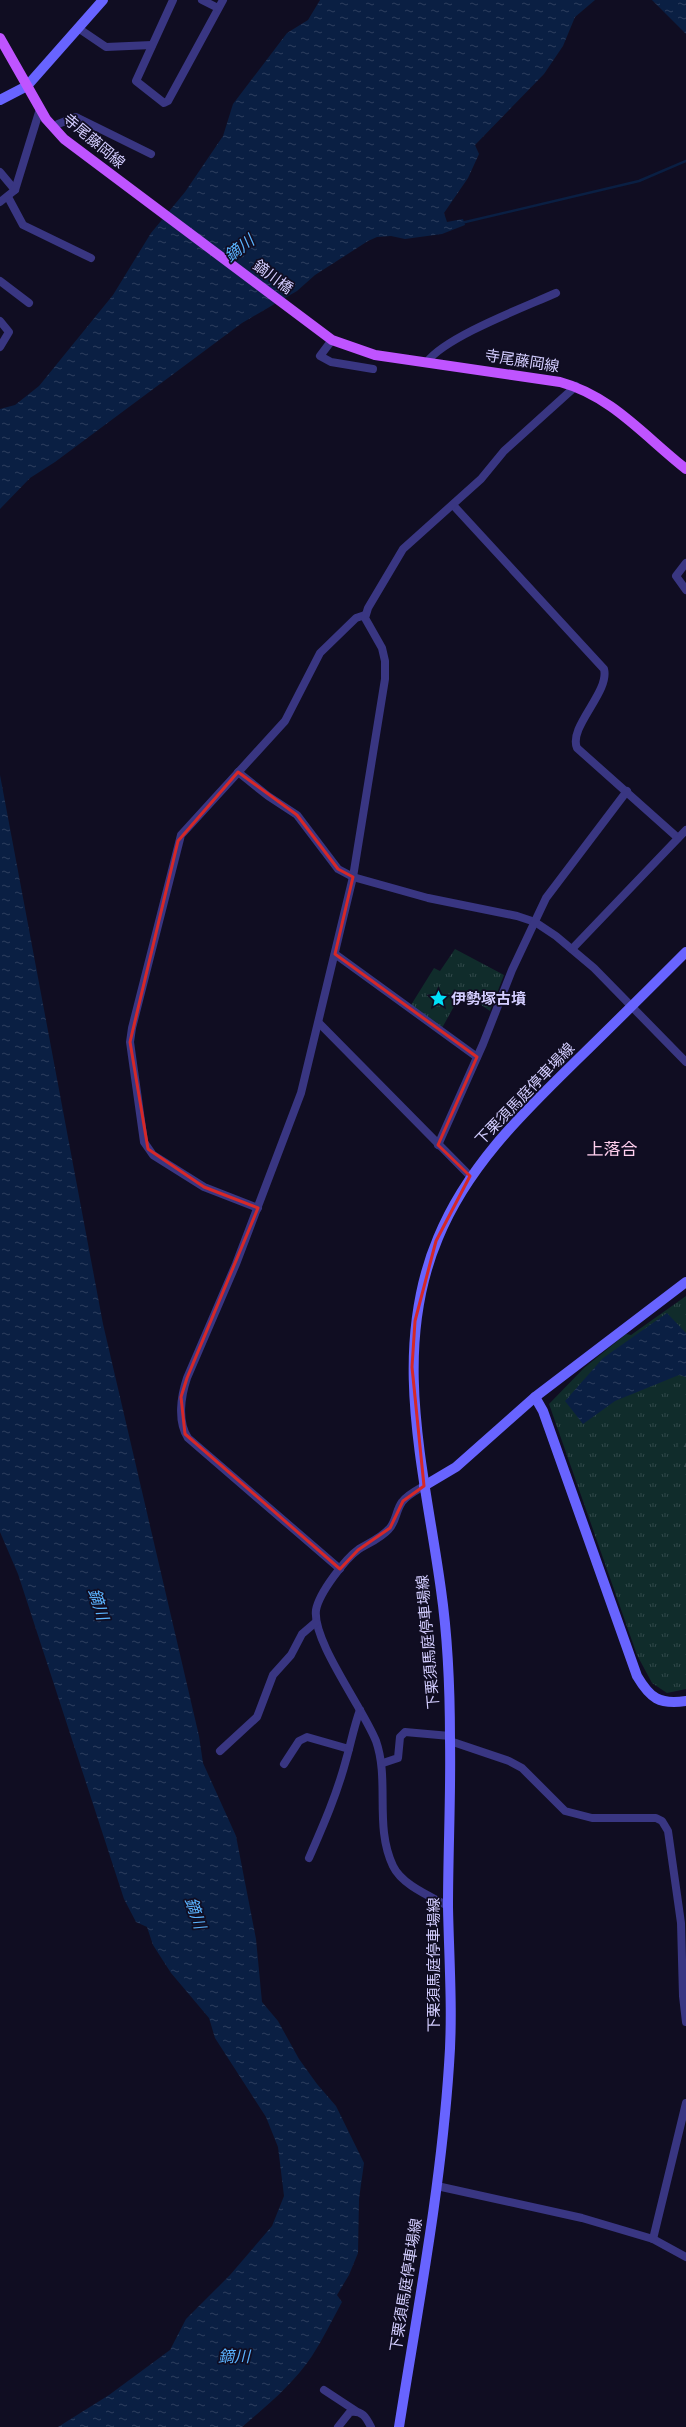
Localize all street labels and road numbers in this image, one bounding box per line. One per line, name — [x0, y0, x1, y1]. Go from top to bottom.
street label: 寺尾藤岡線 — [59, 110, 129, 172]
street label: 鏑川橋 — [250, 256, 296, 298]
street label: 寺尾藤岡線 — [484, 346, 560, 376]
street label: 下栗須馬庭停車場線 — [472, 1039, 578, 1149]
street label: 下栗須馬庭停車場線 — [413, 1574, 443, 1710]
street label: 下栗須馬庭停車場線 — [425, 1897, 443, 2033]
street label: 下栗須馬庭停車場線 — [387, 2217, 425, 2353]

